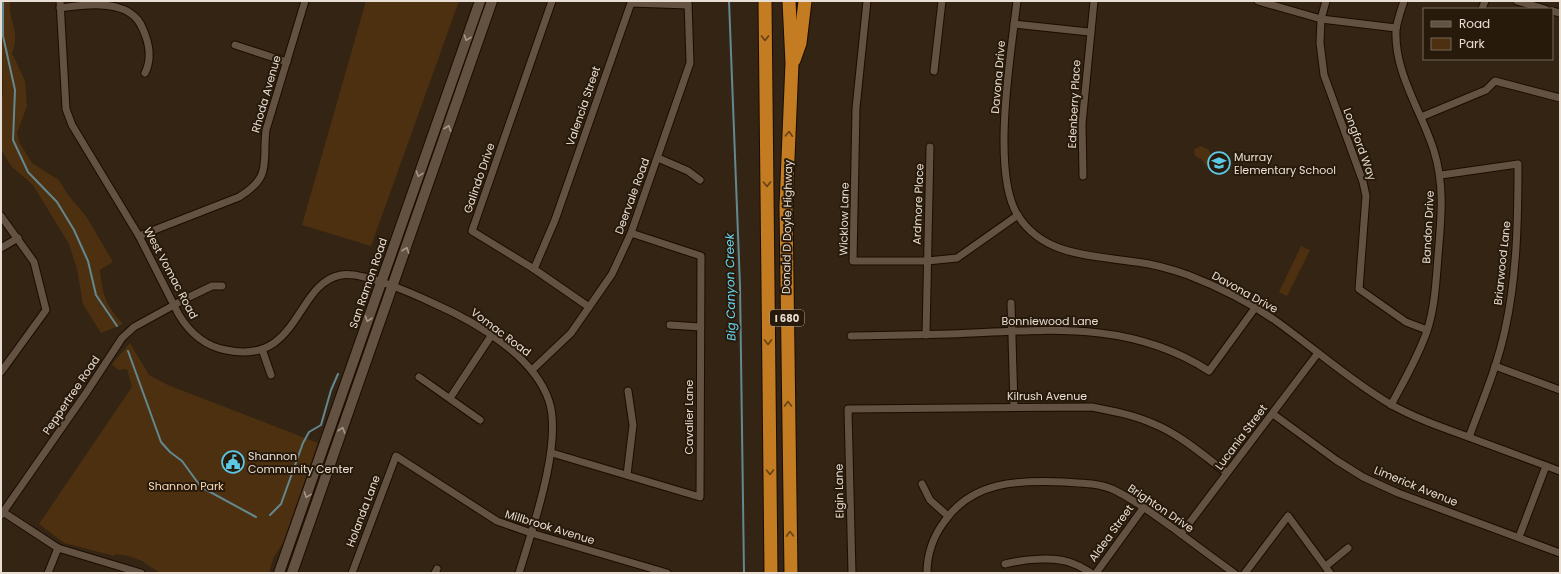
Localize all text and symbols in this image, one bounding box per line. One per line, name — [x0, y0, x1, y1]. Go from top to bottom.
legend — [1423, 8, 1553, 60]
text: Road — [1459, 15, 1490, 32]
one-way arrow — [463, 34, 472, 41]
one-way arrow — [761, 35, 769, 41]
text: Park — [1459, 35, 1486, 52]
street label: Davona Drive — [987, 40, 1009, 114]
street label: Rhoda Avenue — [247, 53, 285, 135]
street label: Edenberry Place — [1064, 59, 1084, 149]
street label: Valencia Street — [562, 64, 604, 148]
street label: Longford Way — [1340, 106, 1381, 183]
one-way arrow — [444, 124, 452, 131]
one-way arrow — [785, 131, 793, 137]
street label: Galindo Drive — [459, 141, 499, 215]
place label: Murray Elementary School — [1234, 149, 1336, 178]
school or university icon: Murray Elementary School — [1206, 150, 1232, 176]
street label: Deervale Road — [611, 156, 653, 236]
street label: Donald D Doyle Highway — [778, 159, 796, 294]
street label: Ardmore Place — [909, 163, 927, 245]
one-way arrow — [415, 170, 424, 177]
one-way arrow — [763, 181, 771, 187]
street label: Wicklow Lane — [835, 182, 853, 256]
street label: Bandon Drive — [1418, 190, 1438, 264]
street label: Briarwood Lane — [1490, 220, 1514, 306]
street label: West Vomac Road — [140, 224, 202, 322]
water label: Big Canyon Creek — [721, 232, 739, 341]
street label: San Ramon Road — [345, 236, 391, 330]
one-way arrow — [401, 247, 410, 254]
street label: Davona Drive — [1209, 267, 1281, 317]
street label: Vomac Road — [468, 304, 534, 360]
road number: I 680 — [770, 310, 804, 326]
street label: Bonniewood Lane — [1002, 313, 1099, 329]
one-way arrow — [364, 316, 373, 323]
one-way arrow — [764, 339, 773, 345]
street label: Peppertree Road — [39, 352, 103, 438]
street label: Cavalier Lane — [681, 379, 697, 454]
street label: Kilrush Avenue — [1007, 388, 1087, 404]
one-way arrow — [784, 401, 792, 407]
street label: Lucania Street — [1211, 401, 1271, 473]
one-way arrow — [337, 427, 345, 434]
place label: Shannon Community Center — [248, 448, 353, 477]
public building icon: Shannon Community Center — [220, 449, 246, 475]
street label: Limerick Avenue — [1372, 462, 1460, 510]
street label: Elgin Lane — [831, 463, 847, 518]
one-way arrow — [766, 469, 774, 475]
street label: Holanda Lane — [342, 473, 384, 549]
park label: Shannon Park — [148, 478, 224, 494]
street label: Brighton Drive — [1125, 480, 1197, 536]
one-way arrow — [303, 491, 311, 498]
street label: Aldea Street — [1085, 501, 1137, 565]
street label: Millbrook Avenue — [503, 506, 597, 548]
one-way arrow — [786, 531, 794, 537]

